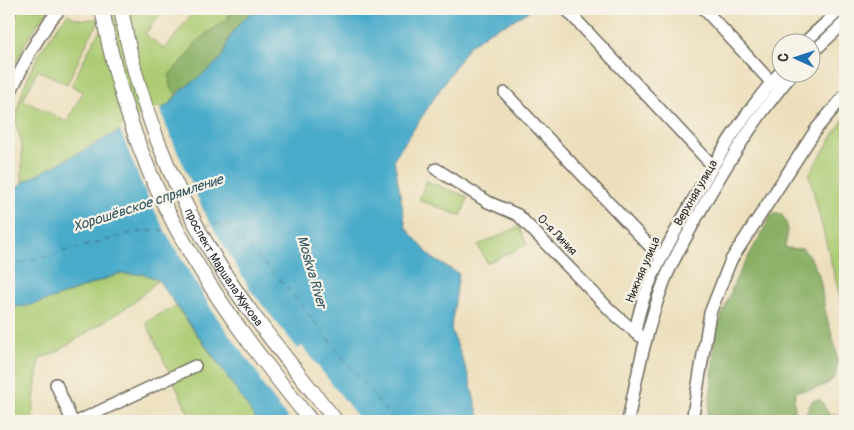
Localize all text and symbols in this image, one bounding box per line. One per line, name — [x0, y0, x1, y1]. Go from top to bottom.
north arrow — [772, 32, 822, 82]
text: С — [775, 52, 792, 62]
street label: Верхняя улица — [671, 157, 721, 229]
water label: Хорошёвское спрямление — [71, 170, 227, 235]
street label: проспект Маршала Жукова — [181, 206, 266, 329]
street label: 0-я Линия — [534, 211, 580, 259]
water label: Moskva River — [294, 234, 331, 312]
street label: Нижняя улица — [622, 234, 664, 305]

